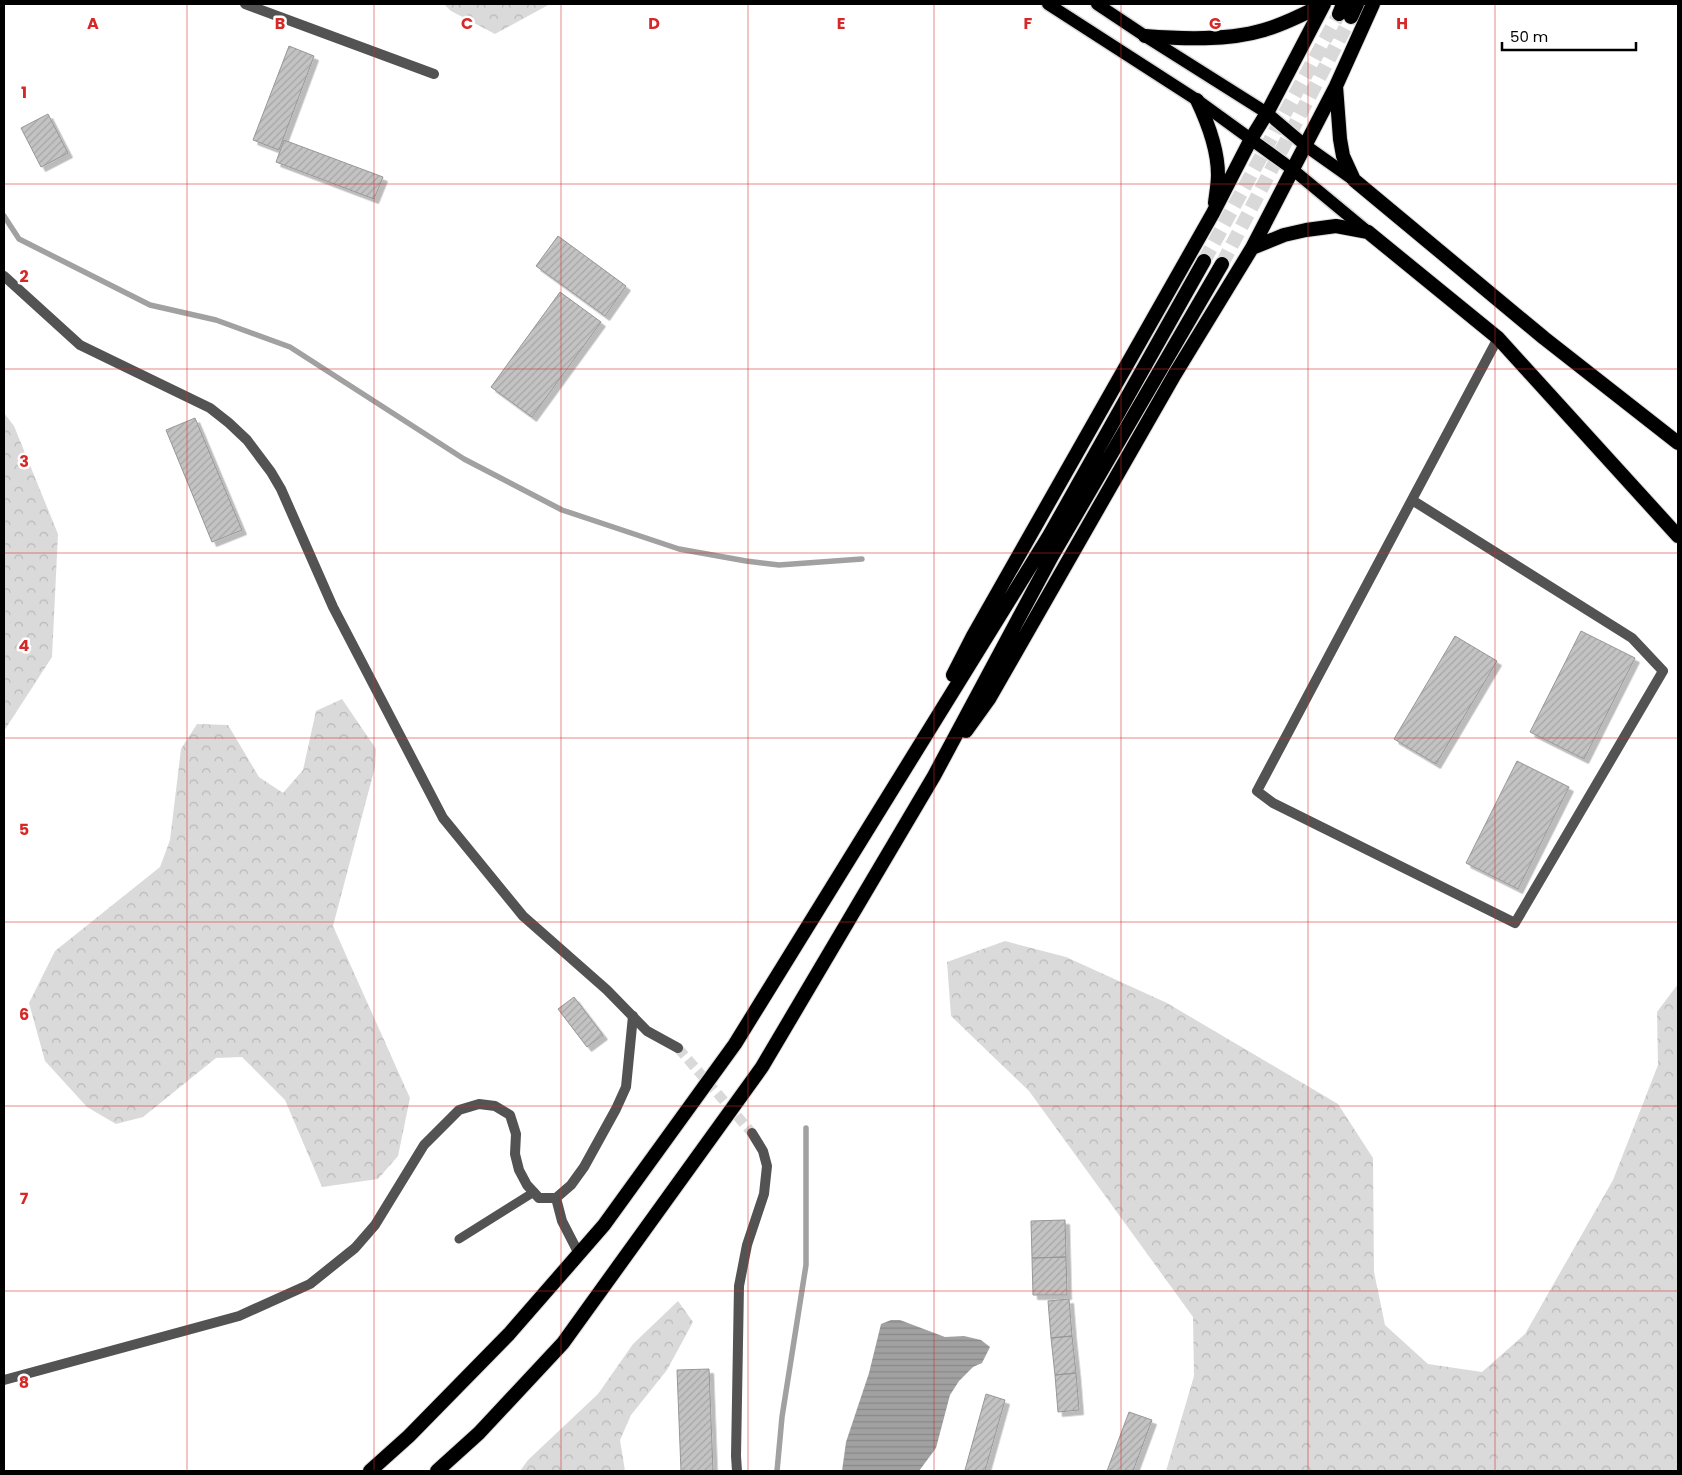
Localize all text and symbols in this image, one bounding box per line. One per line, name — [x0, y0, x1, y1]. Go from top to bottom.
text: A — [87, 12, 99, 35]
text: B — [275, 12, 285, 35]
text: C — [461, 12, 473, 35]
text: D — [648, 12, 660, 35]
text: E — [837, 12, 845, 35]
text: F — [1024, 12, 1033, 35]
text: G — [1209, 12, 1221, 35]
text: H — [1396, 12, 1408, 35]
scale bar — [1502, 20, 1636, 52]
text: 50 m — [1510, 26, 1548, 47]
text: 1 — [21, 81, 27, 104]
text: 2 — [19, 265, 29, 288]
text: 3 — [19, 450, 29, 473]
text: 4 — [19, 634, 30, 657]
text: 5 — [19, 818, 29, 841]
text: 6 — [19, 1003, 29, 1026]
text: 7 — [20, 1187, 29, 1210]
text: 8 — [19, 1371, 29, 1394]

